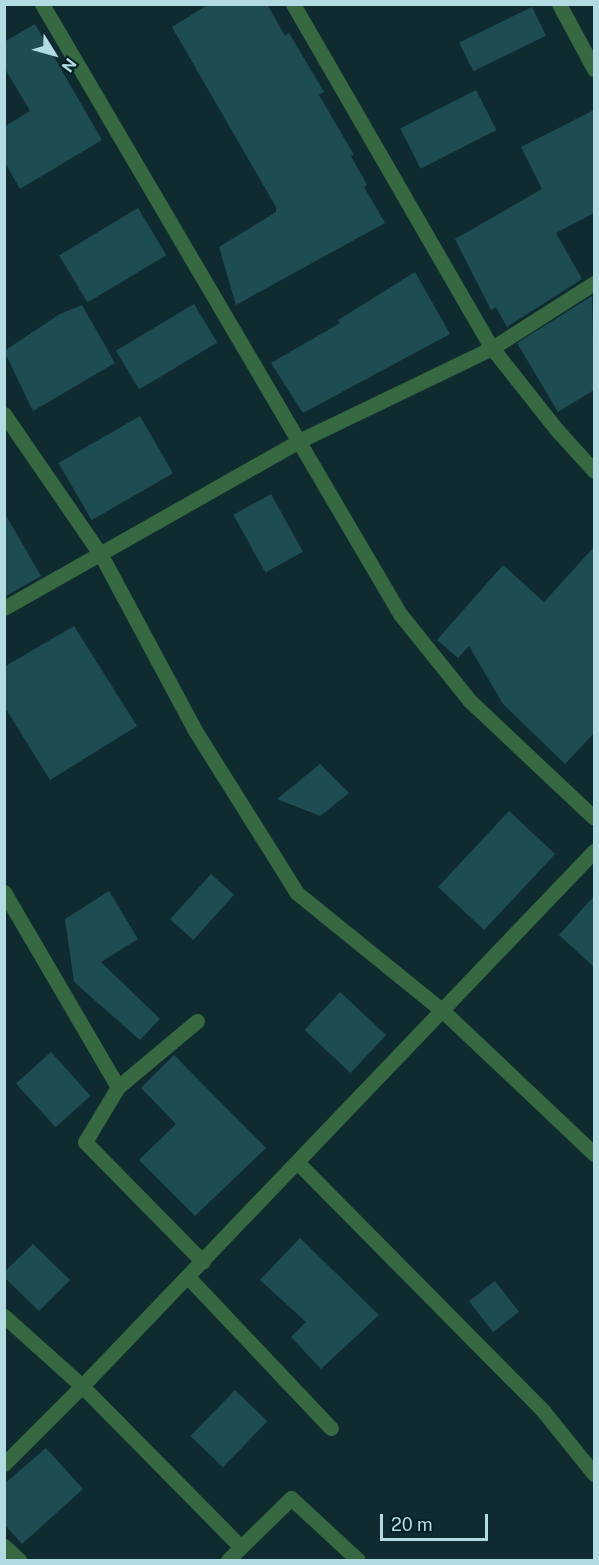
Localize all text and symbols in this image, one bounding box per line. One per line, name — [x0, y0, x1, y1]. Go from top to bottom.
north arrow — [24, 24, 84, 84]
text: N — [57, 54, 80, 76]
scale bar — [383, 1502, 491, 1540]
text: 20 m — [391, 1514, 433, 1535]

